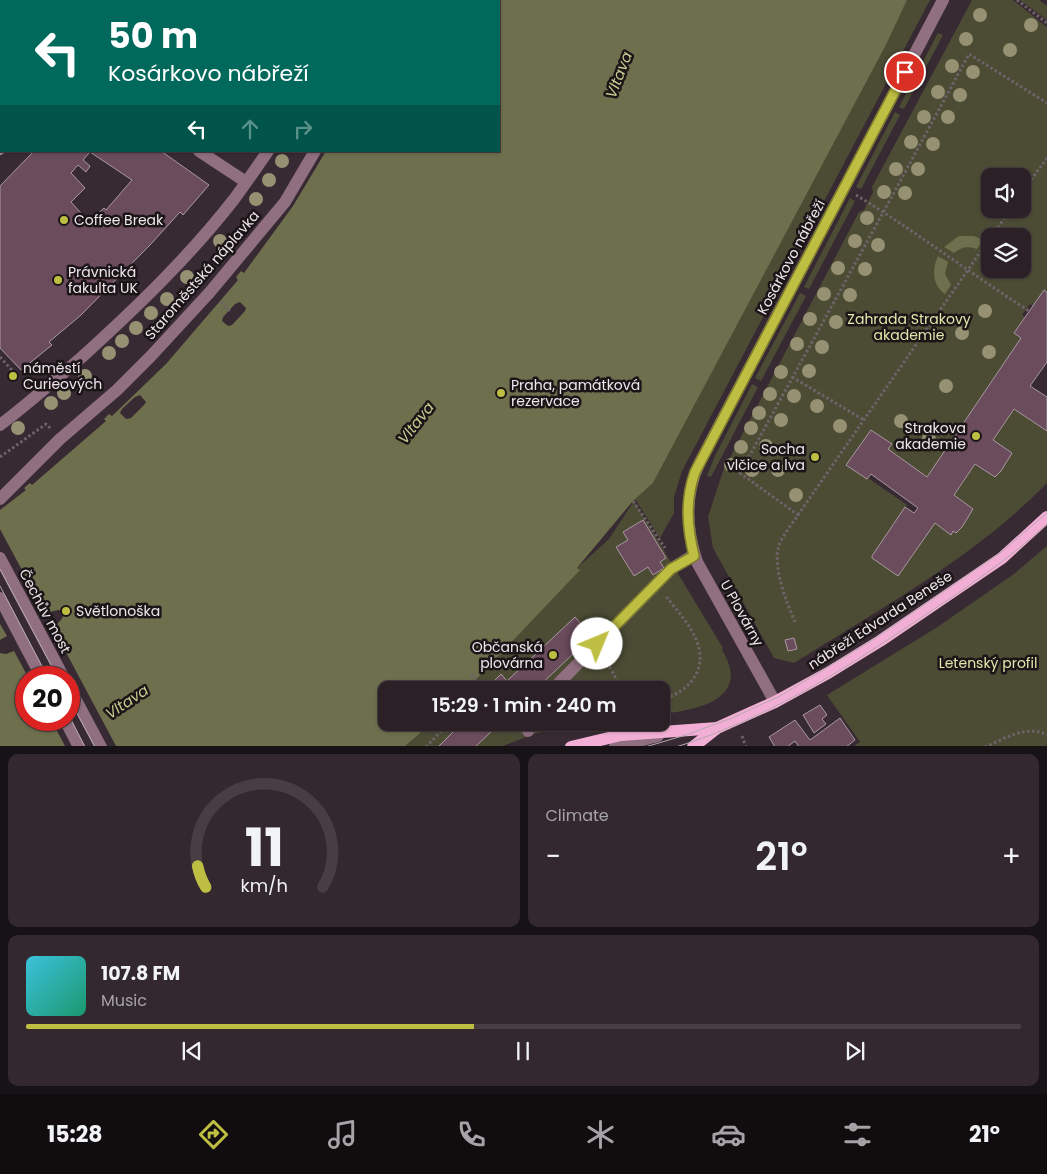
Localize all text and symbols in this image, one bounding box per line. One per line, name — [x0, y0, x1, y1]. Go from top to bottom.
text: 50 m — [108, 11, 198, 60]
icon: left — [25, 20, 90, 85]
water label: Vltava — [600, 49, 637, 101]
pin — [884, 51, 926, 93]
text: Kosárkovo nábřeží — [108, 58, 309, 89]
icon: arrive — [891, 58, 919, 86]
icon: left — [183, 115, 211, 143]
icon: ahead — [236, 115, 264, 143]
icon: right — [289, 115, 317, 143]
map controls — [981, 168, 1031, 278]
button: sound — [981, 168, 1031, 218]
street label: Kosárkovo nábřeží — [752, 195, 830, 318]
street label: Staroměstská náplavka — [140, 206, 264, 344]
place label: Coffee Break — [74, 210, 164, 230]
marker: Coffee Break — [58, 214, 70, 226]
button: layers — [981, 228, 1031, 278]
place label: Právnická fakulta UK — [68, 262, 138, 298]
marker: Právnická fakulta UK — [52, 274, 64, 286]
park label: Zahrada Strakovy akademie — [847, 309, 971, 345]
place label: náměstí Curieových — [23, 358, 102, 394]
marker: náměstí Curieových — [7, 370, 19, 382]
place label: Praha, památková rezervace — [511, 375, 640, 411]
marker: Praha, památková rezervace — [495, 387, 507, 399]
water label: Vltava — [393, 397, 439, 448]
place label: Strakova akademie — [895, 418, 966, 454]
marker: Strakova akademie — [970, 430, 982, 442]
place label: Socha vlčice a lva — [727, 439, 805, 475]
marker: Socha vlčice a lva — [809, 451, 821, 463]
street label: Čechův most — [14, 565, 76, 657]
street label: nábřeží Edvarda Beneše — [804, 566, 956, 674]
street label: U Plovárny — [716, 576, 769, 650]
place label: Světlonoška — [76, 601, 160, 621]
marker: Světlonoška — [60, 605, 72, 617]
position arrow — [570, 617, 622, 669]
place label: Občanská plovárna — [472, 637, 543, 673]
marker: Občanská plovárna — [547, 649, 559, 661]
park label: Letenský profil — [939, 653, 1037, 673]
speed limit sign: 20 — [15, 666, 80, 731]
water label: Vltava — [101, 679, 152, 724]
text: 15:29 · 1 min · 240 m — [432, 692, 616, 719]
text: Climate — [546, 804, 609, 827]
text: 11 — [244, 811, 283, 884]
text: 21° — [755, 830, 808, 883]
text: − — [546, 837, 561, 876]
text: + — [1002, 837, 1021, 876]
text: km/h — [240, 873, 288, 898]
text: 107.8 FM — [101, 960, 180, 987]
text: Music — [101, 989, 147, 1012]
icon: previous — [178, 1037, 206, 1065]
icon: pause — [509, 1037, 537, 1065]
icon: next — [841, 1037, 869, 1065]
icon: directions — [196, 1117, 231, 1152]
icon: music — [325, 1117, 360, 1152]
icon: phone — [454, 1117, 489, 1152]
icon: climate — [583, 1117, 618, 1152]
icon: car — [711, 1117, 746, 1152]
icon: filters — [840, 1117, 875, 1152]
text: 15:28 — [47, 1119, 103, 1150]
text: 21° — [969, 1119, 1000, 1150]

